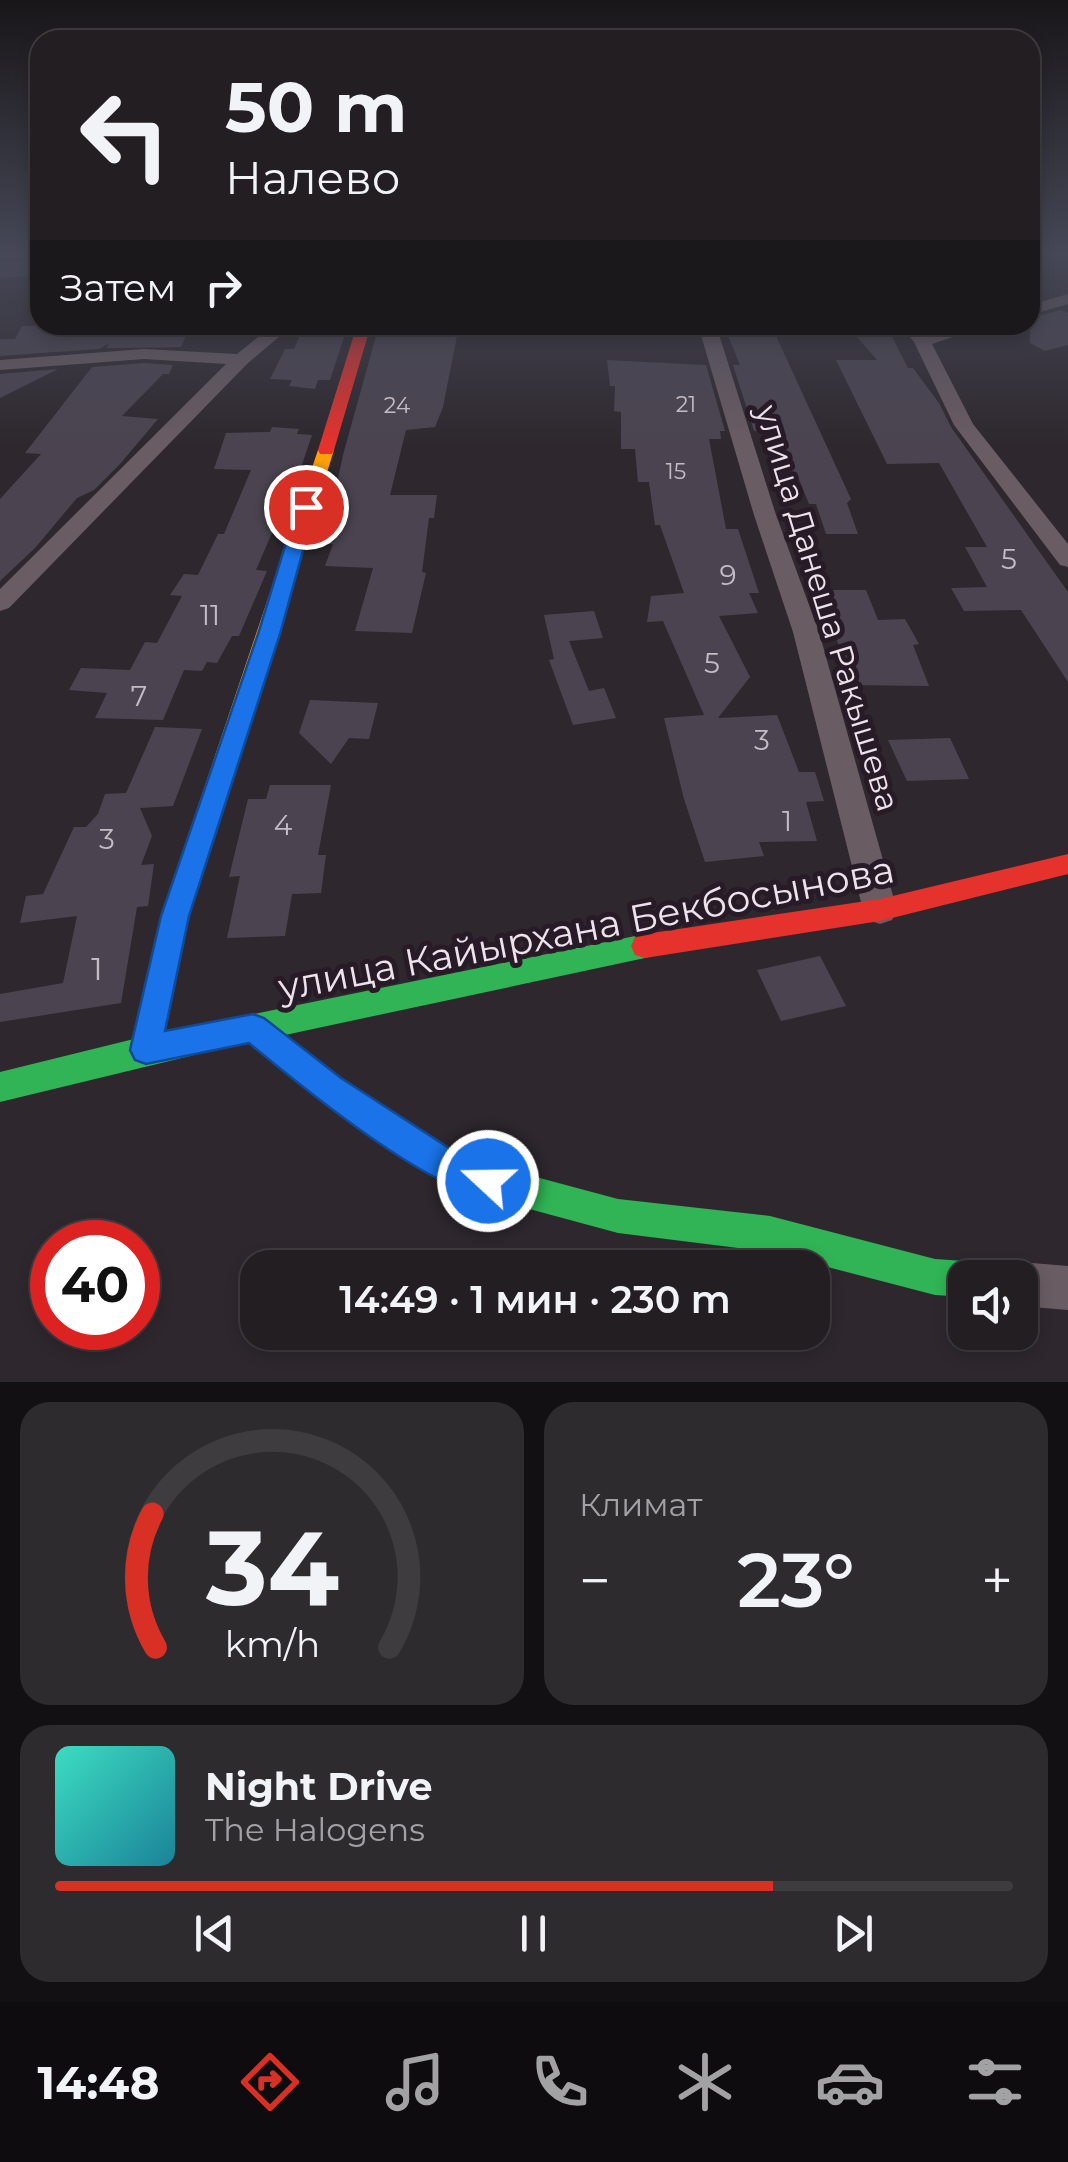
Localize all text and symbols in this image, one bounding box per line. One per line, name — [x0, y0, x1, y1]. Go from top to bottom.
text: 50 m — [225, 64, 407, 150]
icon: left — [60, 70, 190, 200]
text: Налево — [225, 150, 400, 205]
icon: right — [196, 260, 251, 315]
text: Затем — [60, 264, 176, 311]
house number: 21 — [676, 391, 696, 418]
house number: 24 — [384, 392, 411, 419]
street label: улица Данеша Ракышева — [747, 399, 908, 816]
house number: 15 — [666, 458, 686, 485]
pin — [264, 465, 349, 550]
icon: arrive — [279, 480, 334, 535]
house number: 5 — [1001, 542, 1017, 576]
house number: 9 — [719, 558, 737, 592]
house number: 11 — [200, 598, 220, 632]
house number: 5 — [704, 646, 720, 680]
house number: 7 — [131, 679, 147, 713]
house number: 3 — [754, 723, 770, 757]
house number: 1 — [782, 804, 792, 838]
house number: 4 — [274, 808, 293, 842]
house number: 3 — [99, 822, 115, 856]
street label: улица Кайырхана Бекбосынова — [273, 845, 898, 1011]
house number: 1 — [91, 949, 103, 988]
position arrow — [436, 1129, 540, 1233]
speed limit sign: 40 — [30, 1220, 160, 1350]
map controls — [948, 1260, 1038, 1350]
button: sound — [948, 1260, 1038, 1350]
text: 14:49 · 1 мин · 230 m — [339, 1276, 731, 1323]
text: Климат — [579, 1485, 702, 1524]
text: 34 — [204, 1504, 339, 1631]
text: 23° — [737, 1534, 855, 1626]
text: − — [579, 1547, 611, 1614]
text: + — [981, 1547, 1013, 1614]
text: km/h — [224, 1622, 320, 1666]
text: Night Drive — [205, 1763, 432, 1810]
text: The Halogens — [205, 1810, 425, 1849]
icon: previous — [187, 1906, 242, 1961]
icon: pause — [506, 1906, 561, 1961]
icon: next — [826, 1906, 881, 1961]
icon: directions — [235, 2047, 305, 2117]
icon: music — [380, 2047, 450, 2117]
icon: phone — [525, 2047, 595, 2117]
icon: climate — [670, 2047, 740, 2117]
icon: car — [815, 2047, 885, 2117]
icon: filters — [960, 2047, 1030, 2117]
text: 14:48 — [38, 2055, 160, 2110]

